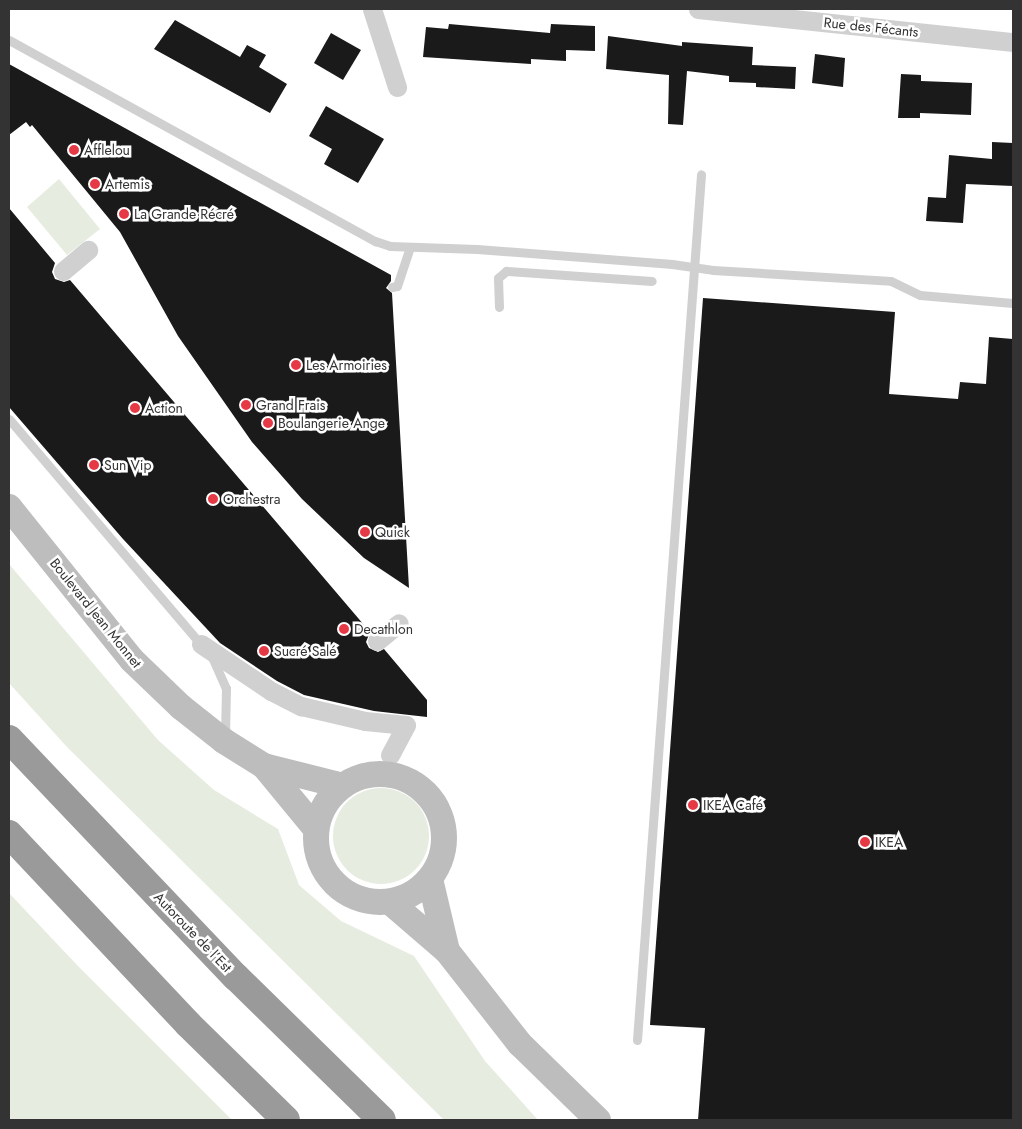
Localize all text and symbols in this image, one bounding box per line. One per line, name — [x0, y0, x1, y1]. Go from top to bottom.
street label: Rue des Fécants — [823, 14, 919, 40]
place label: Afflelou — [84, 142, 130, 158]
marker: Afflelou — [68, 144, 80, 156]
place label: Artemis — [105, 176, 150, 192]
marker: Artemis — [89, 178, 101, 190]
place label: La Grande Récré — [134, 206, 234, 222]
marker: La Grande Récré — [118, 208, 130, 220]
place label: Les Armoiries — [306, 357, 387, 373]
marker: Les Armoiries — [290, 359, 302, 371]
place label: Grand Frais — [256, 397, 325, 413]
marker: Grand Frais — [240, 399, 252, 411]
place label: Action — [145, 400, 183, 416]
marker: Action — [129, 402, 141, 414]
place label: Boulangerie Ange — [278, 415, 385, 431]
marker: Boulangerie Ange — [262, 417, 274, 429]
place label: Sun Vip — [104, 457, 151, 473]
marker: Sun Vip — [88, 459, 100, 471]
place label: Orchestra — [223, 491, 280, 507]
marker: Orchestra — [207, 493, 219, 505]
place label: Quick — [375, 524, 410, 540]
marker: Quick — [359, 526, 371, 538]
street label: Boulevard Jean Monnet — [47, 555, 145, 671]
place label: Decathlon — [354, 621, 413, 637]
marker: Decathlon — [338, 623, 350, 635]
place label: Sucré Salé — [274, 643, 337, 659]
marker: Sucré Salé — [258, 645, 270, 657]
place label: IKEA Café — [703, 797, 763, 813]
marker: IKEA Café — [687, 799, 699, 811]
place label: IKEA — [875, 834, 903, 850]
marker: IKEA — [859, 836, 871, 848]
street label: Autoroute de l’Est — [151, 888, 235, 976]

